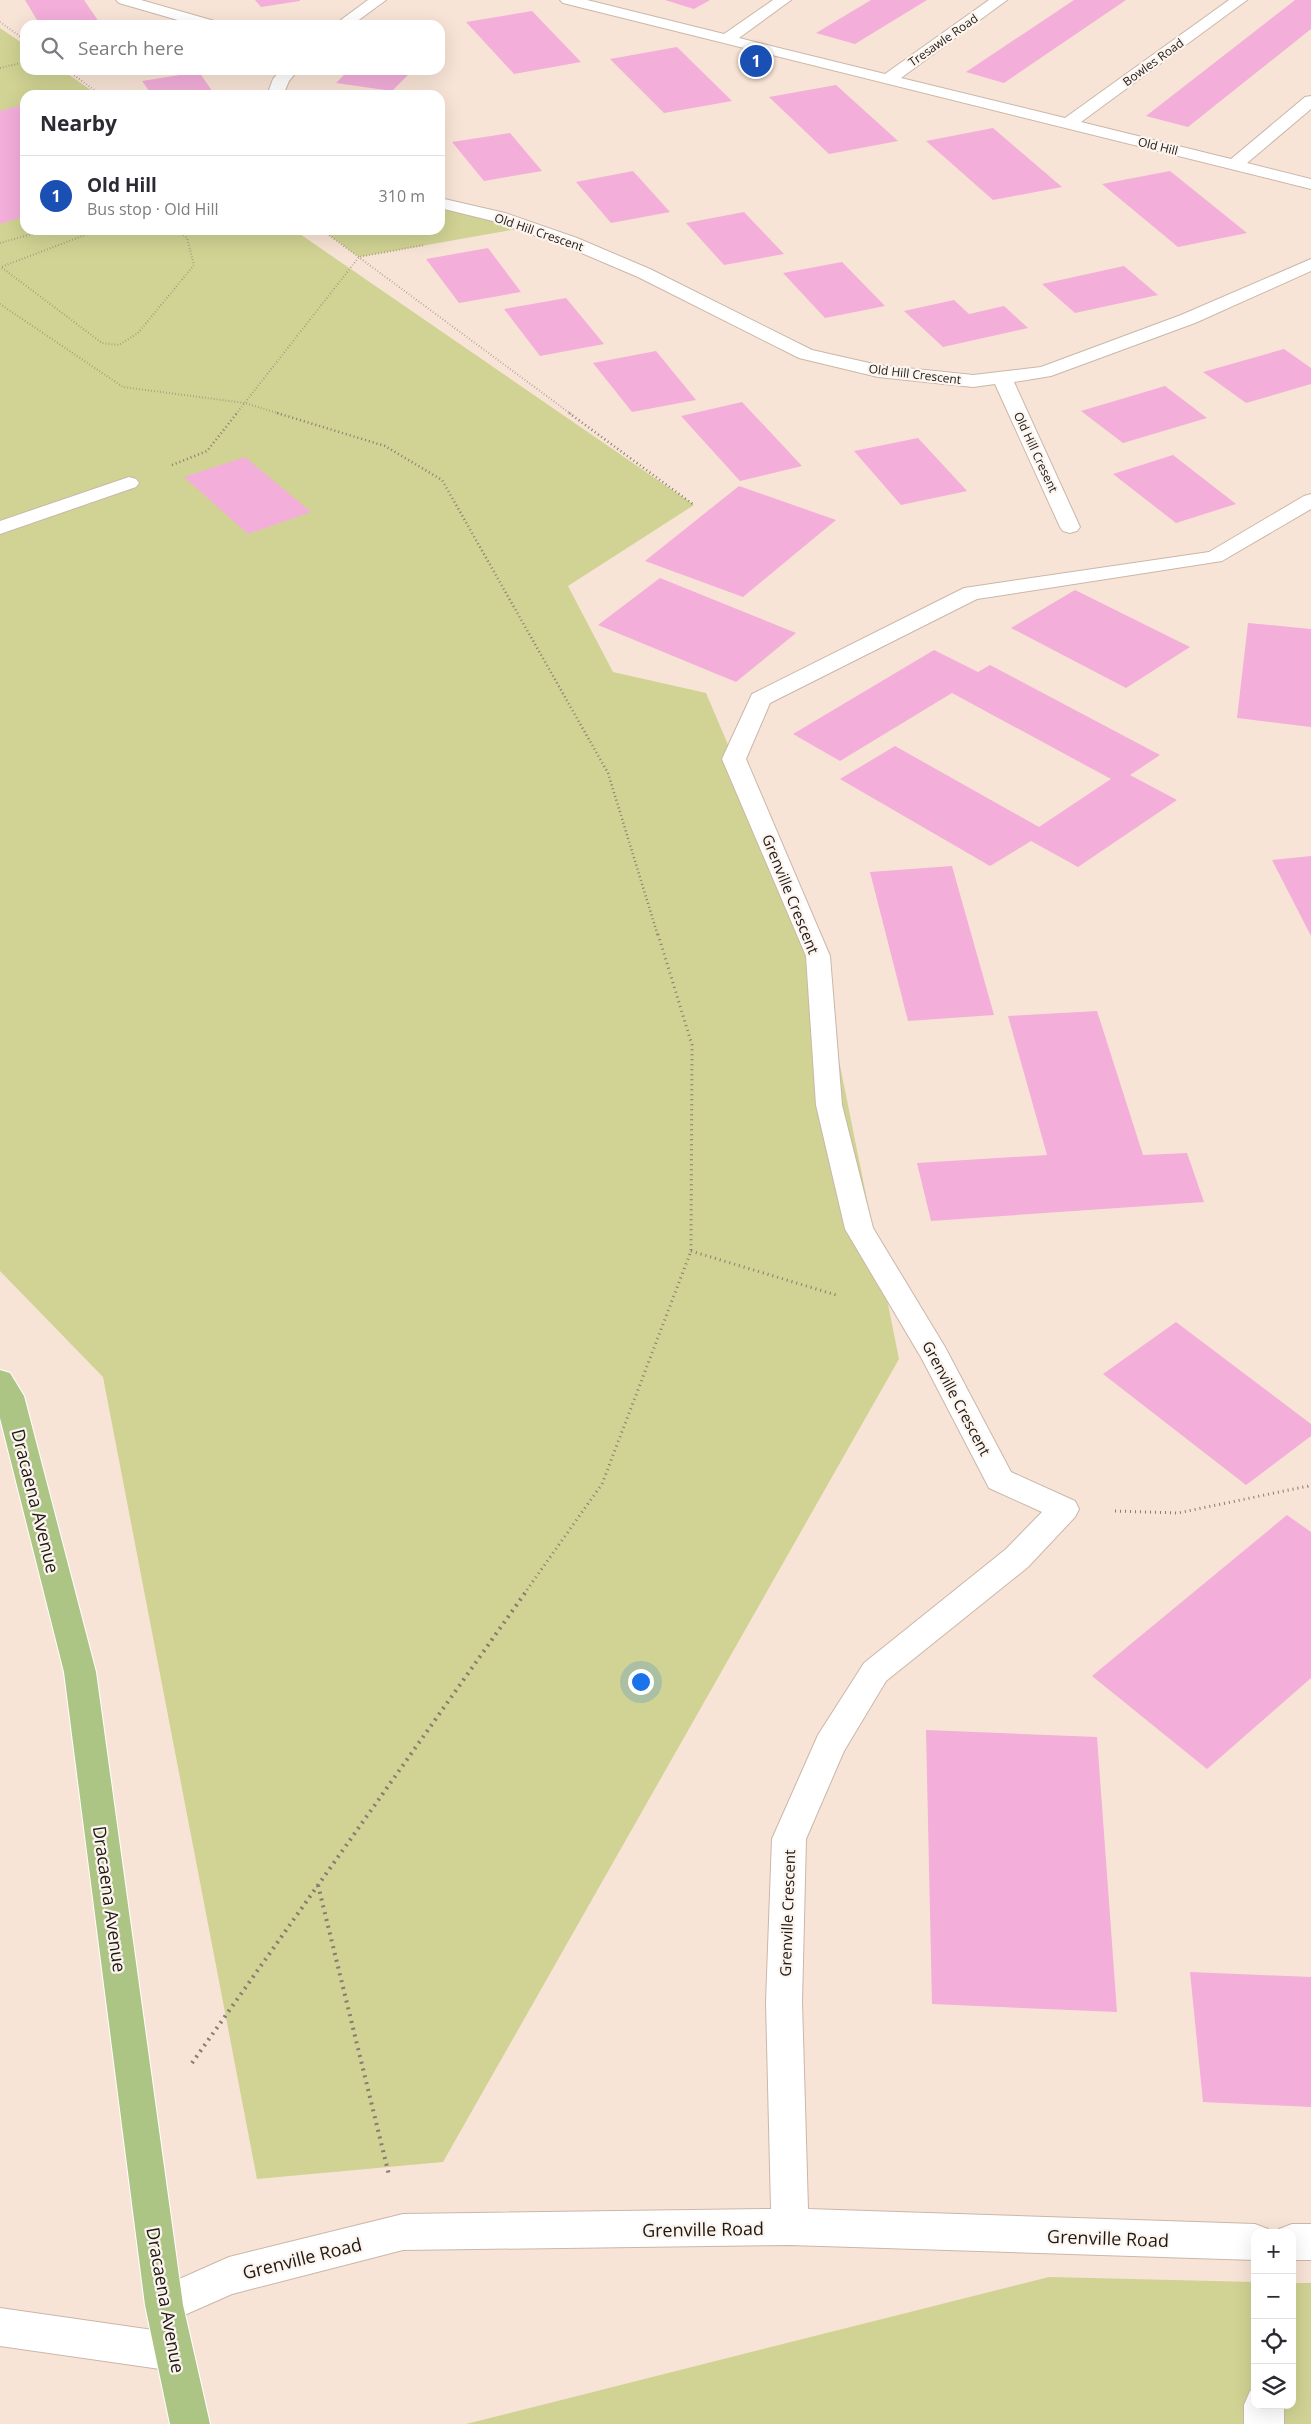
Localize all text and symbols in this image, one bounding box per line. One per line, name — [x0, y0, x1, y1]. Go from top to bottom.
street label: Tresawle Road — [905, 10, 981, 70]
search box — [20, 20, 445, 75]
icon: search — [38, 34, 66, 62]
street label: Bowles Road — [1119, 34, 1187, 90]
text: Search here — [78, 35, 184, 61]
pin: 1 — [740, 42, 772, 80]
text: Nearby — [40, 109, 117, 137]
street label: Old Hill — [1136, 133, 1180, 159]
text: Old Hill — [87, 172, 157, 198]
text: 1 — [51, 185, 61, 207]
text: 310 m — [379, 185, 425, 207]
text: Bus stop · Old Hill — [87, 198, 219, 220]
street label: Old Hill Crescent — [492, 209, 586, 255]
street label: Old Hill Crescent — [868, 360, 962, 388]
street label: Old Hill Cresent — [1010, 409, 1062, 495]
street label: Grenville Crescent — [758, 831, 824, 957]
street label: Grenville Crescent — [918, 1337, 996, 1459]
street label: Dracaena Avenue — [7, 1427, 65, 1575]
your location — [628, 1669, 654, 1695]
street label: Dracaena Avenue — [88, 1824, 132, 1974]
street label: Grenville Crescent — [775, 1849, 799, 1977]
street label: Grenville Road — [642, 2216, 764, 2242]
street label: Grenville Road — [1047, 2224, 1169, 2252]
street label: Dracaena Avenue — [141, 2225, 191, 2375]
map controls — [1251, 2229, 1296, 2409]
button: + — [1251, 2229, 1296, 2274]
street label: Grenville Road — [240, 2232, 364, 2284]
button: − — [1251, 2274, 1296, 2319]
button: locate — [1251, 2319, 1296, 2364]
button: layers — [1251, 2364, 1296, 2409]

